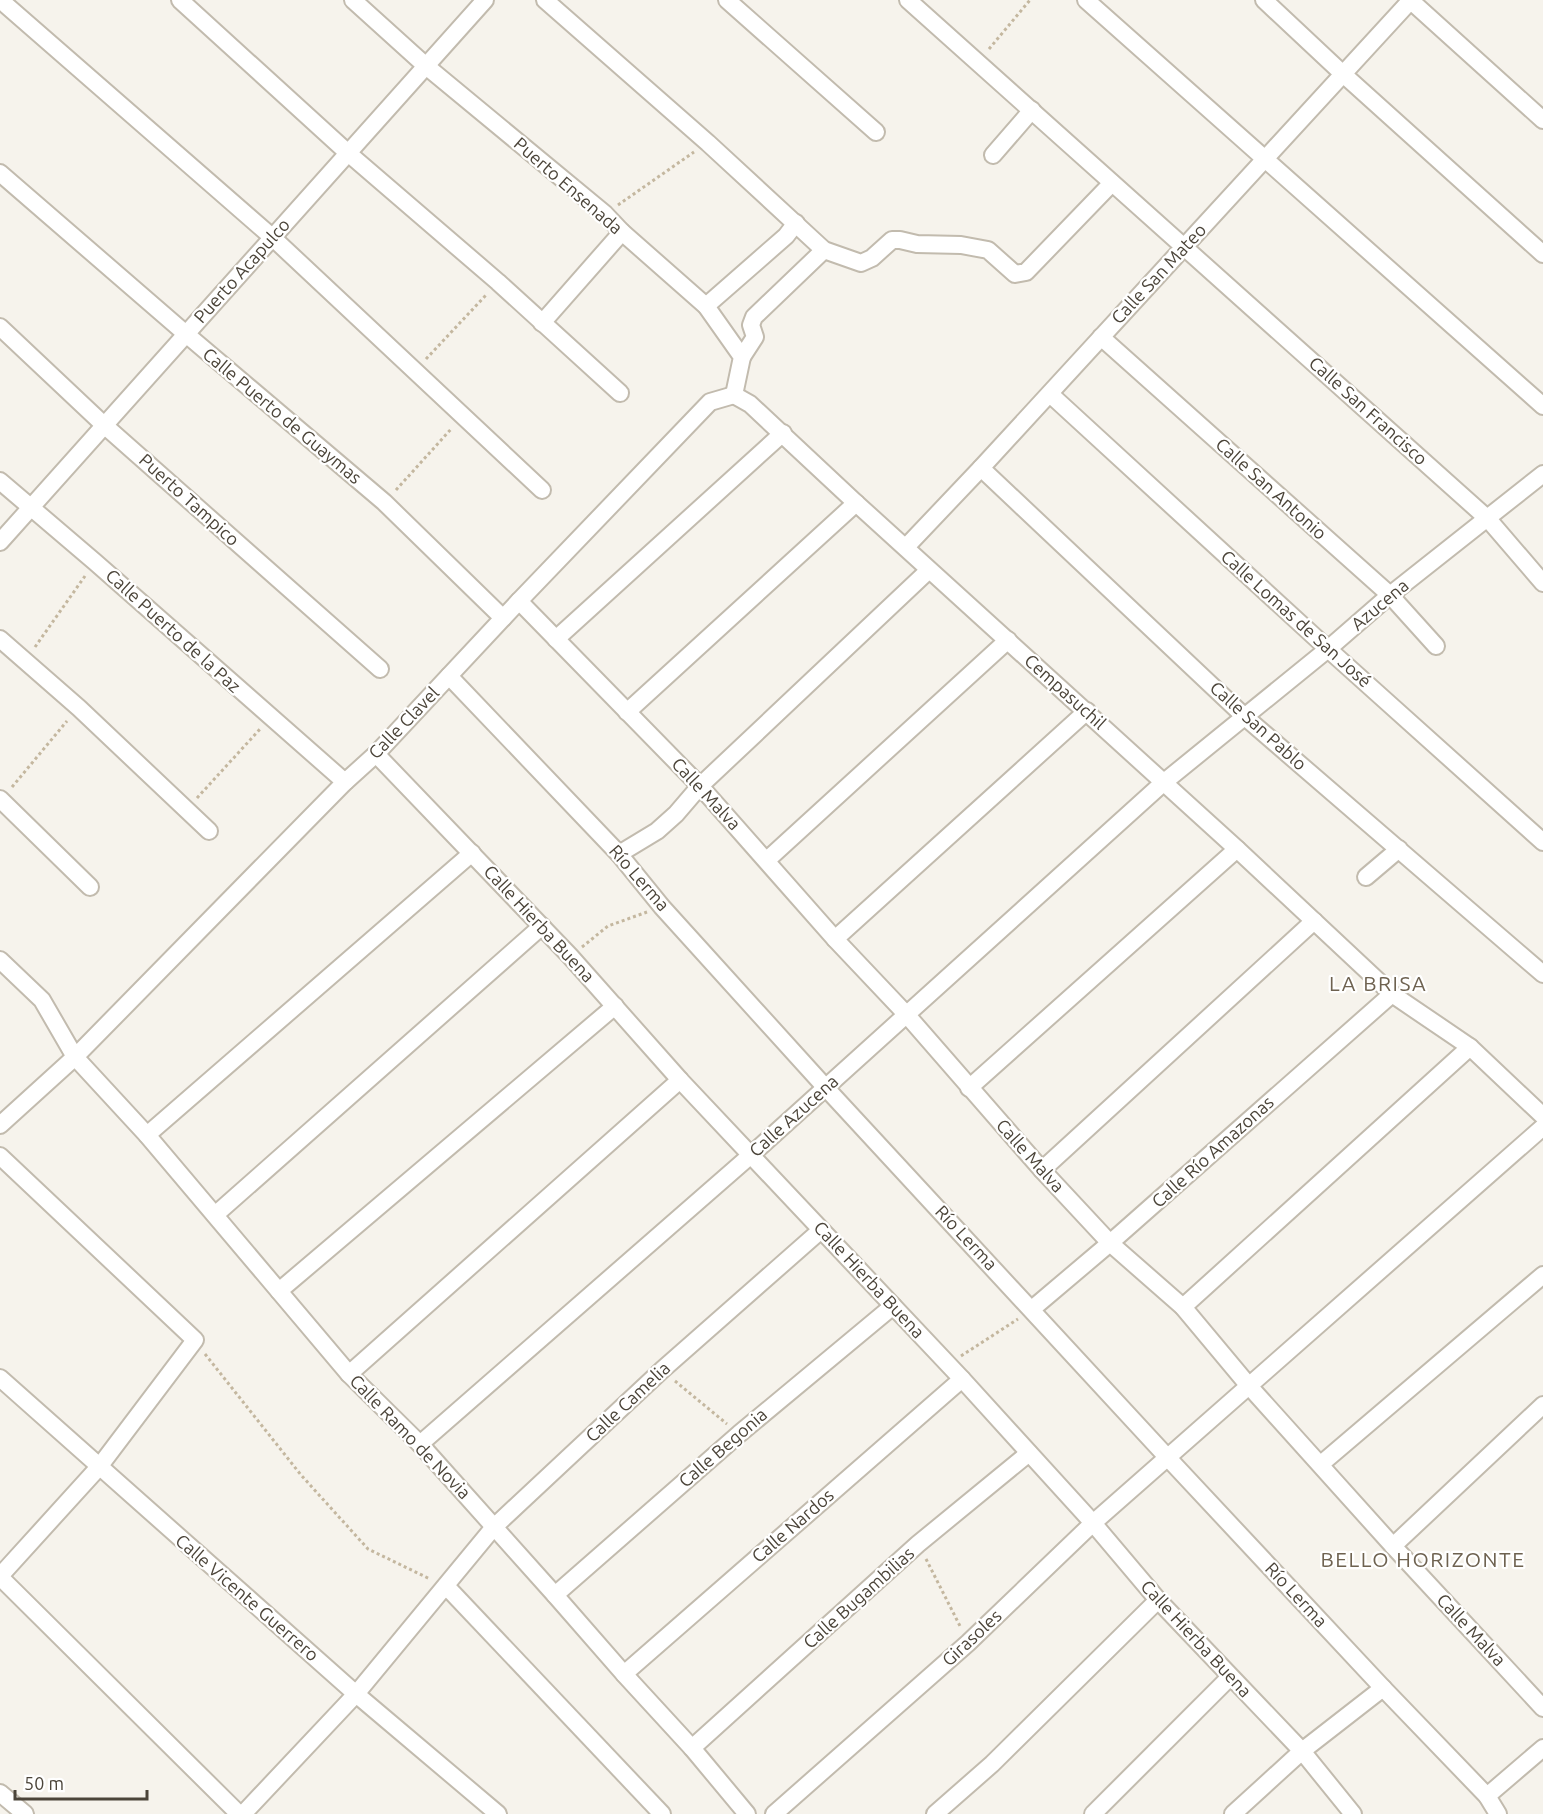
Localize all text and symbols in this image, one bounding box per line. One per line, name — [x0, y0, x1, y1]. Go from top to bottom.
street label: Puerto Ensenada — [510, 133, 627, 238]
street label: Puerto Acapulco — [189, 214, 293, 326]
street label: Calle San Mateo — [1107, 219, 1210, 327]
street label: Calle Puerto de Guaymas — [199, 343, 366, 487]
street label: Calle San Francisco — [1306, 352, 1432, 468]
street label: Calle San Antonio — [1212, 433, 1331, 543]
street label: Puerto Tampico — [136, 449, 244, 549]
street label: Calle Lomas de San José — [1218, 546, 1376, 691]
street label: Calle Puerto de la Paz — [102, 565, 245, 696]
street label: Azucena — [1347, 575, 1412, 634]
street label: Cempasuchil — [1021, 650, 1111, 733]
street label: Calle San Pablo — [1206, 677, 1311, 774]
street label: Calle Clavel — [364, 682, 443, 762]
street label: Calle Malva — [668, 753, 745, 834]
street label: Río Lerma — [606, 840, 674, 914]
street label: Calle Hierba Buena — [480, 861, 599, 986]
district label: LA BRISA — [1329, 971, 1427, 995]
street label: Calle Azucena — [745, 1070, 842, 1160]
street label: Calle Río Amazonas — [1147, 1091, 1277, 1211]
street label: Calle Malva — [993, 1115, 1069, 1196]
street label: Río Lerma — [932, 1201, 1002, 1274]
street label: Calle Hierba Buena — [810, 1217, 929, 1342]
street label: Calle Camelia — [581, 1357, 674, 1445]
street label: Calle Ramo de Novia — [346, 1370, 475, 1503]
street label: Calle Begonia — [674, 1404, 770, 1491]
street label: Calle Nardos — [747, 1484, 837, 1566]
street label: Calle Vicente Guerrero — [172, 1530, 323, 1665]
street label: Calle Bugambilias — [799, 1542, 918, 1652]
district label: BELLO HORIZONTE — [1320, 1547, 1526, 1571]
street label: Río Lerma — [1262, 1558, 1332, 1631]
street label: Calle Hierba Buena — [1137, 1576, 1256, 1701]
street label: Calle Malva — [1433, 1589, 1510, 1670]
street label: Girasoles — [938, 1605, 1005, 1670]
scale bar — [15, 1763, 147, 1801]
text: 50 m — [24, 1773, 64, 1793]

